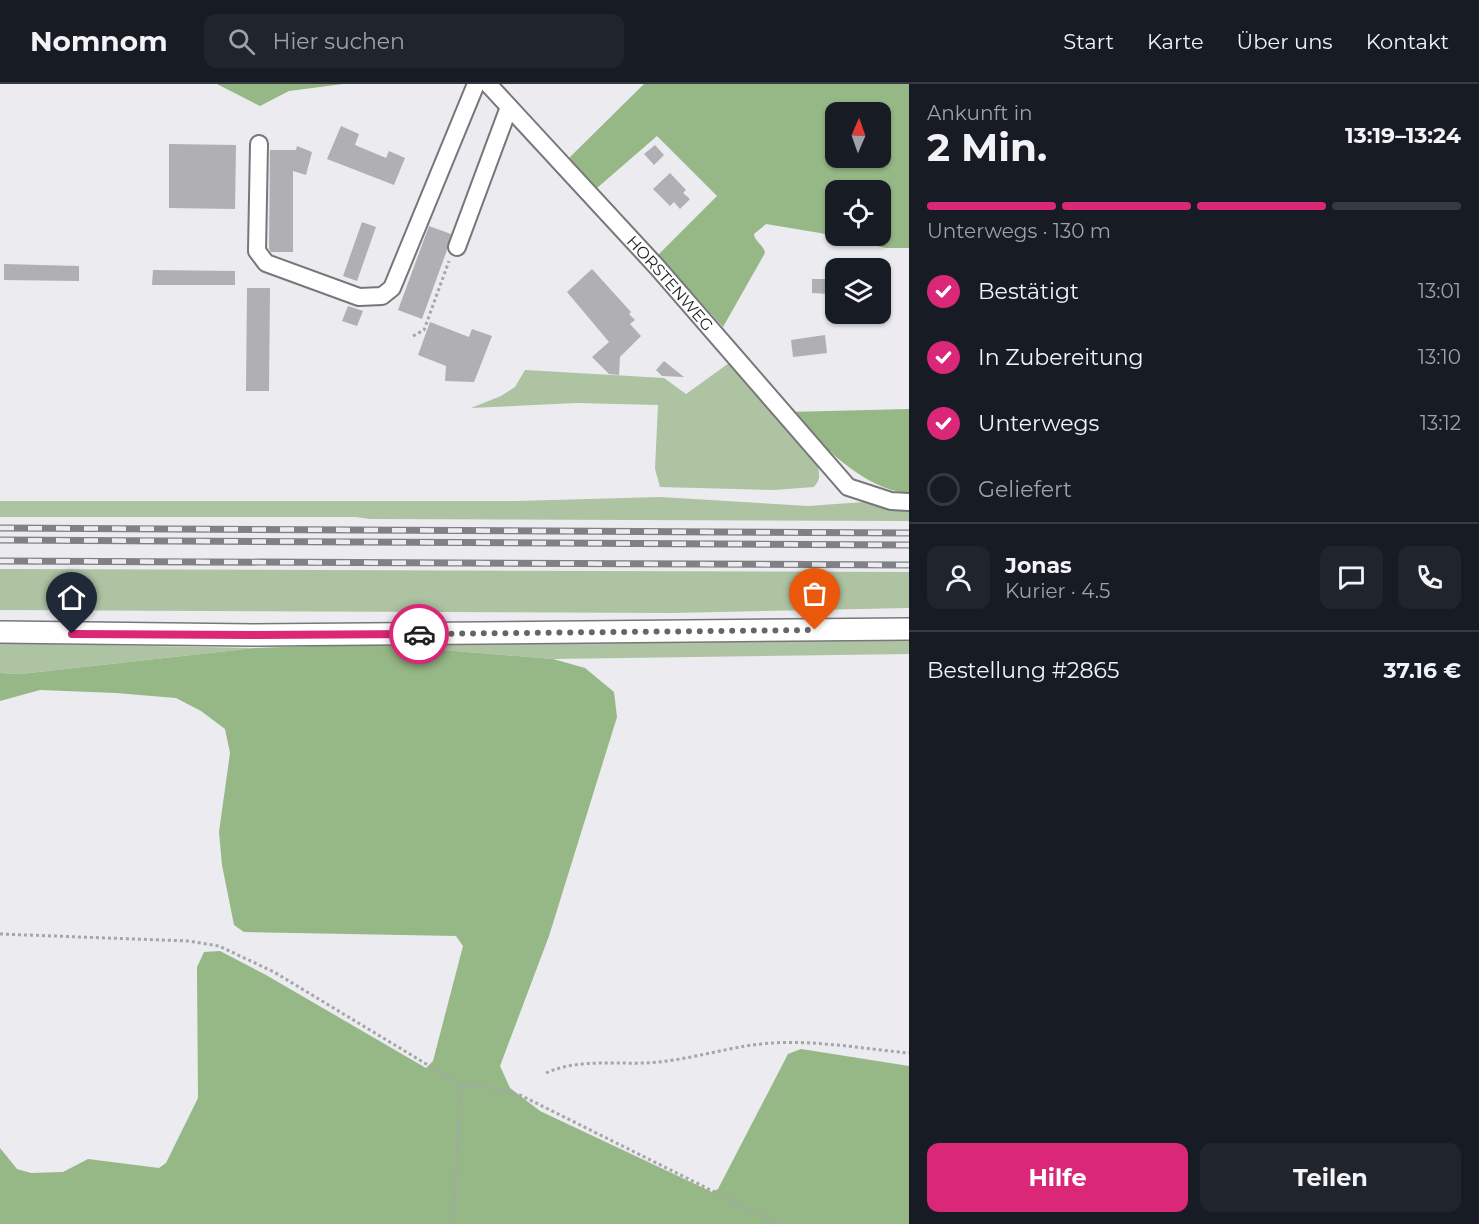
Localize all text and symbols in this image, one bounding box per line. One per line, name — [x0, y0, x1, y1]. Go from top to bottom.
search box — [204, 14, 624, 68]
text: Nomnom — [30, 24, 168, 58]
icon: search — [225, 25, 258, 58]
text: Hier suchen — [273, 28, 405, 55]
text: Start — [1063, 29, 1114, 54]
text: Karte — [1147, 29, 1204, 54]
text: Über uns — [1237, 29, 1333, 54]
text: Kontakt — [1366, 29, 1449, 54]
text: Ankunft in — [927, 101, 1033, 125]
north arrow — [825, 102, 891, 168]
map controls — [825, 102, 891, 324]
text: 13:19–13:24 — [1345, 122, 1461, 149]
text: 2 Min. — [927, 123, 1047, 171]
button: locate — [825, 180, 891, 246]
text: Unterwegs · 130 m — [927, 219, 1111, 243]
street label: HORSTENWEG — [623, 231, 718, 335]
button: layers — [825, 258, 891, 324]
icon: check — [927, 275, 960, 308]
text: Bestätigt — [978, 278, 1079, 305]
text: 13:01 — [1418, 279, 1461, 303]
icon: check — [927, 341, 960, 374]
text: In Zubereitung — [978, 344, 1144, 371]
text: 13:10 — [1418, 345, 1461, 369]
icon: check — [927, 407, 960, 440]
text: Unterwegs — [978, 410, 1099, 437]
text: 13:12 — [1420, 411, 1461, 435]
text: Geliefert — [978, 476, 1072, 503]
button: person — [927, 546, 990, 609]
button: chat — [1320, 546, 1383, 609]
button: phone — [1398, 546, 1461, 609]
text: Jonas — [1005, 552, 1072, 579]
pin — [789, 568, 840, 630]
pin — [46, 572, 97, 634]
icon: bag — [798, 577, 831, 610]
text: Kurier · 4.5 — [1005, 579, 1110, 603]
icon: home — [55, 581, 88, 614]
courier — [389, 604, 449, 664]
icon: car — [403, 618, 436, 651]
text: Bestellung #2865 — [927, 657, 1119, 684]
text: 37.16 € — [1383, 657, 1461, 684]
button: Hilfe — [927, 1143, 1188, 1212]
button: Teilen — [1200, 1143, 1461, 1212]

